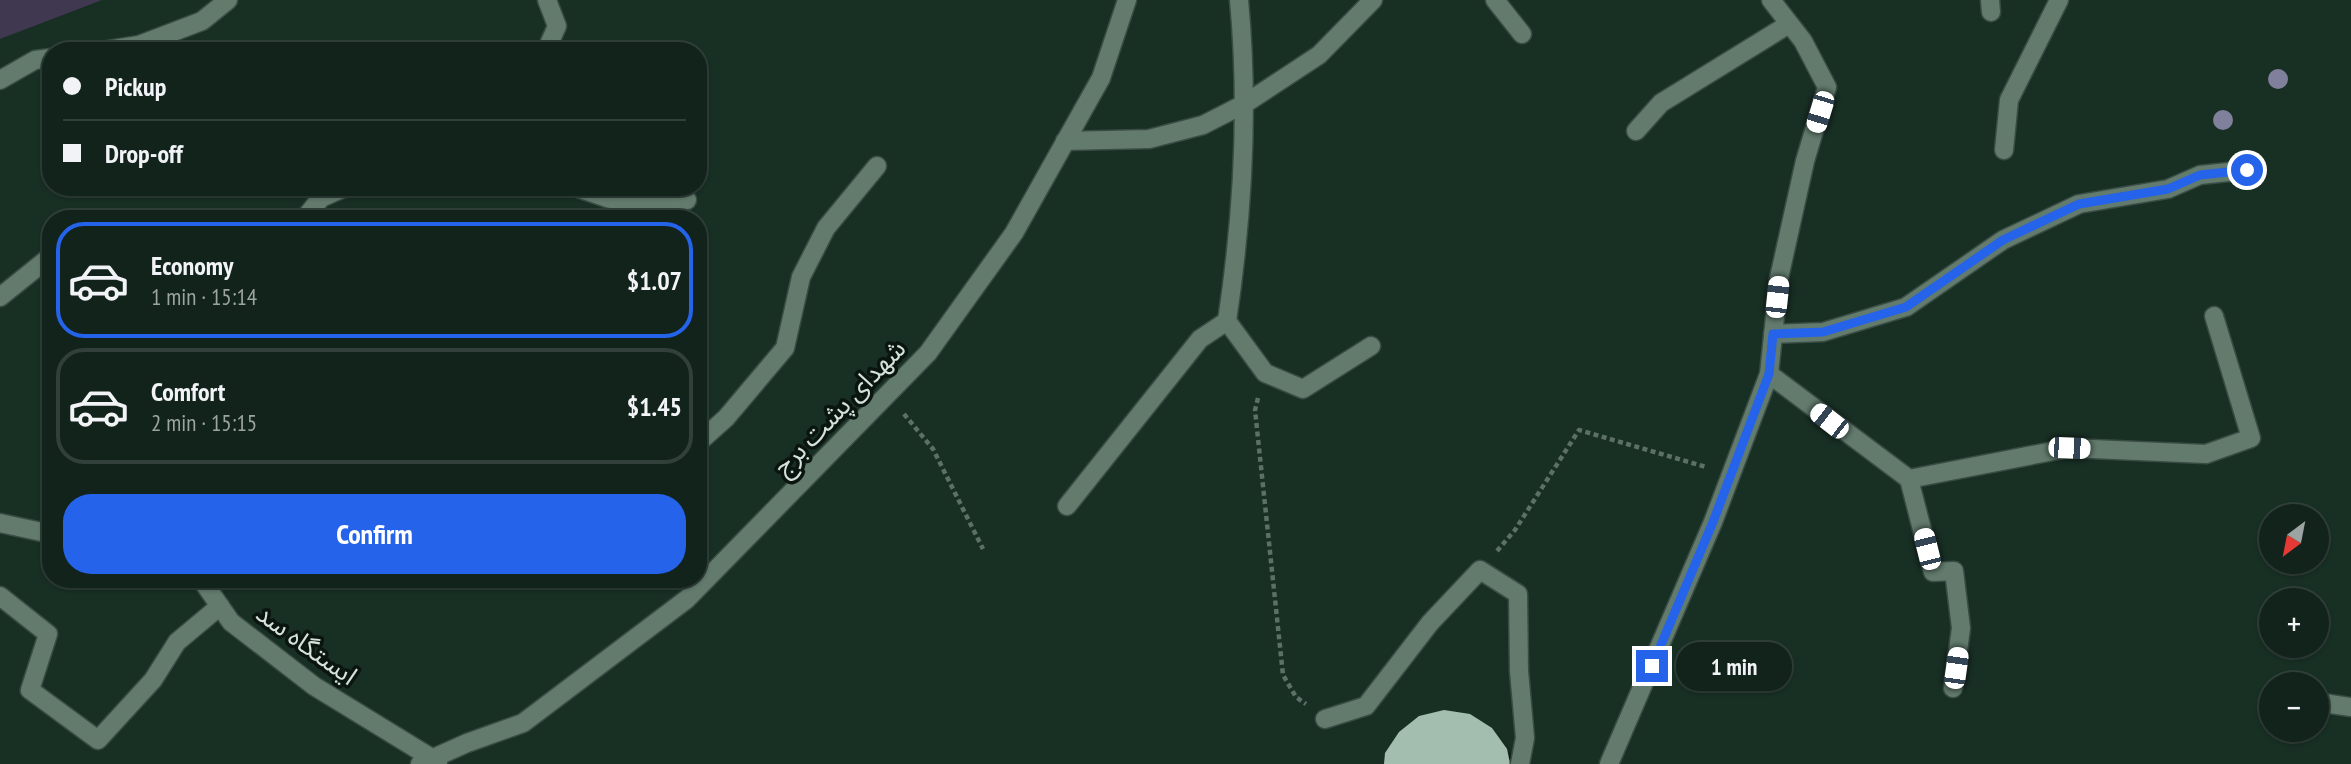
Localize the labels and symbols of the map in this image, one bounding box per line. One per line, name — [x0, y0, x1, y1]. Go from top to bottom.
car — [1804, 89, 1837, 135]
route start — [2231, 154, 2263, 186]
car — [1765, 275, 1790, 319]
street label: شهدای پشت برج — [766, 332, 914, 484]
car — [1806, 400, 1853, 442]
car — [2048, 437, 2091, 459]
north arrow — [2259, 504, 2329, 574]
car — [1912, 526, 1943, 572]
street label: ایستگاه سد — [250, 596, 364, 692]
callout: 1 min — [1676, 642, 1792, 690]
car — [1943, 646, 1970, 690]
route end — [1636, 650, 1668, 682]

